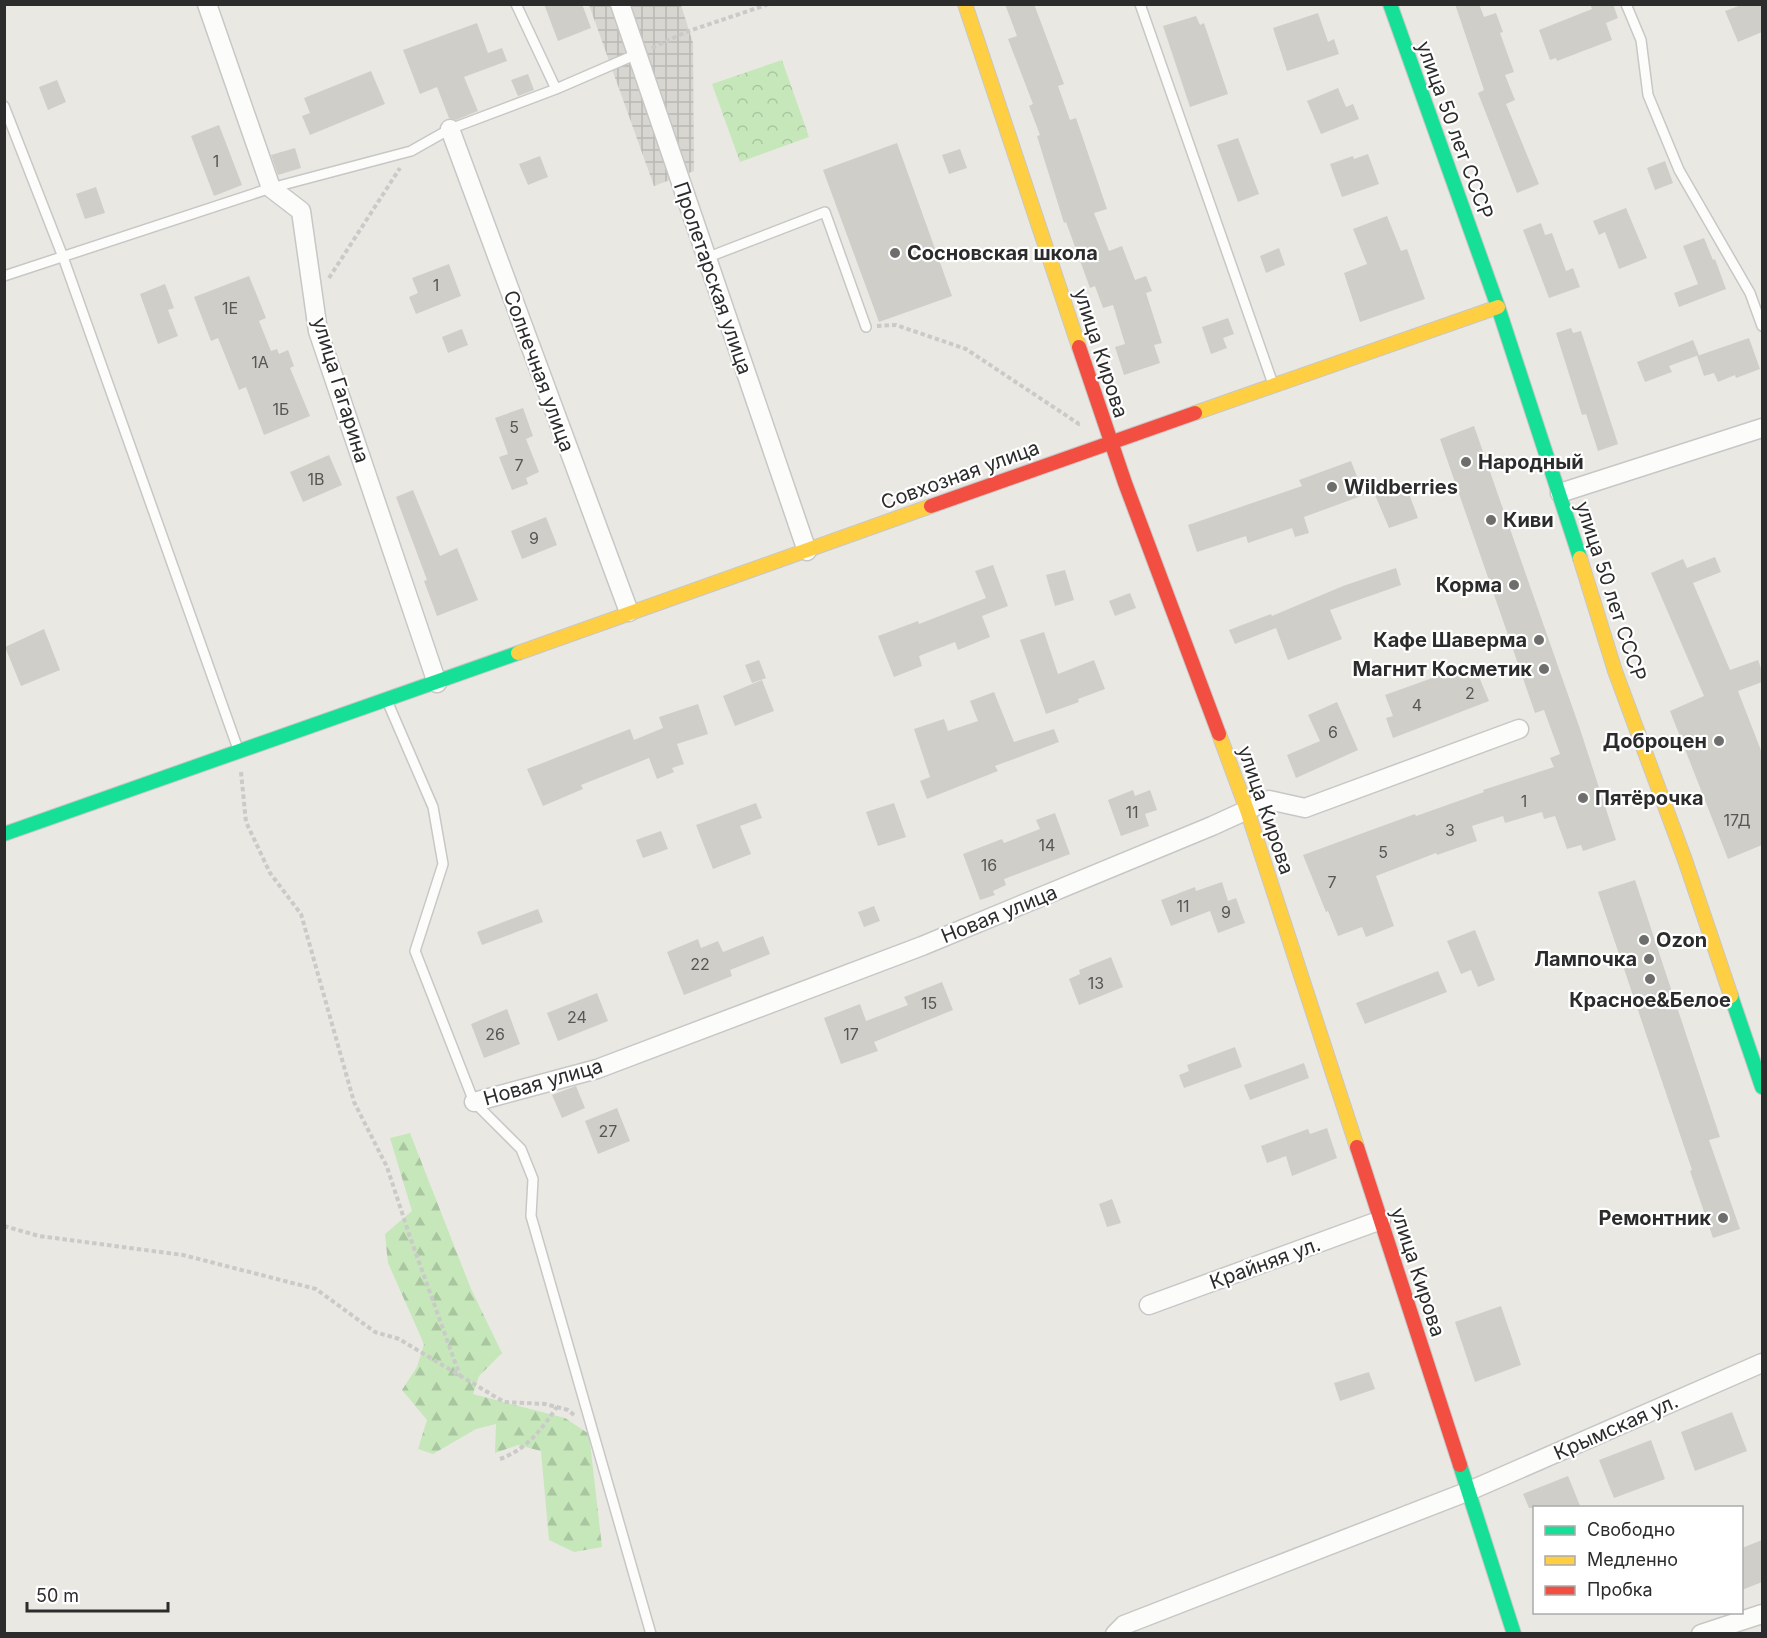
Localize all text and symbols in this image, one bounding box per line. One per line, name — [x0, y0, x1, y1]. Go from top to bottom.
street label: улица 50 лет СССР — [1412, 38, 1498, 222]
house number: 1 — [213, 151, 219, 171]
street label: Пролетарская улица — [669, 179, 757, 377]
place label: Сосновская школа — [907, 241, 1098, 265]
marker: Сосновская школа — [888, 246, 902, 260]
house number: 1 — [433, 275, 439, 295]
street label: улица Кирова — [1069, 285, 1133, 421]
street label: Солнечная улица — [499, 287, 579, 455]
house number: 1Е — [222, 298, 238, 318]
street label: улица Гагарина — [307, 314, 375, 466]
house number: 1А — [251, 352, 269, 372]
house number: 1Б — [273, 399, 289, 419]
house number: 5 — [509, 417, 519, 437]
street label: Совхозная улица — [877, 435, 1043, 515]
place label: Народный — [1478, 450, 1584, 474]
house number: 7 — [514, 455, 524, 475]
marker: Народный — [1459, 455, 1473, 469]
house number: 1В — [308, 469, 324, 489]
place label: Wildberries — [1344, 475, 1458, 499]
marker: Wildberries — [1325, 480, 1339, 494]
street label: улица 50 лет СССР — [1571, 498, 1651, 684]
place label: Киви — [1503, 508, 1554, 532]
marker: Киви — [1484, 513, 1498, 527]
house number: 9 — [529, 528, 539, 548]
place label: Корма — [1436, 573, 1502, 597]
marker: Корма — [1507, 578, 1521, 592]
place label: Кафе Шаверма — [1373, 628, 1527, 652]
marker: Кафе Шаверма — [1532, 633, 1546, 647]
place label: Магнит Косметик — [1352, 657, 1532, 681]
marker: Магнит Косметик — [1537, 662, 1551, 676]
house number: 2 — [1465, 683, 1475, 703]
house number: 4 — [1412, 695, 1422, 715]
house number: 6 — [1328, 722, 1338, 742]
place label: Доброцен — [1603, 729, 1707, 753]
marker: Доброцен — [1712, 734, 1726, 748]
street label: улица Кирова — [1233, 743, 1299, 877]
place label: Пятёрочка — [1595, 786, 1704, 810]
house number: 1 — [1521, 791, 1527, 811]
marker: Пятёрочка — [1576, 791, 1590, 805]
house number: 11 — [1125, 802, 1139, 822]
house number: 17Д — [1723, 810, 1751, 830]
house number: 3 — [1445, 820, 1455, 840]
house number: 14 — [1039, 835, 1055, 855]
house number: 5 — [1378, 842, 1388, 862]
house number: 16 — [981, 855, 997, 875]
house number: 7 — [1327, 872, 1337, 892]
street label: Новая улица — [938, 880, 1060, 948]
house number: 11 — [1176, 896, 1190, 916]
house number: 9 — [1221, 902, 1231, 922]
place label: Ozon — [1656, 928, 1707, 952]
marker: Ozon — [1637, 933, 1651, 947]
place label: Лампочка — [1534, 947, 1637, 971]
marker: Лампочка — [1642, 952, 1656, 966]
house number: 22 — [690, 954, 710, 974]
marker: Красное&Белое — [1643, 972, 1657, 986]
house number: 13 — [1088, 973, 1104, 993]
place label: Красное&Белое — [1569, 988, 1731, 1012]
house number: 15 — [921, 993, 937, 1013]
house number: 24 — [567, 1007, 587, 1027]
house number: 26 — [485, 1024, 505, 1044]
house number: 17 — [843, 1024, 859, 1044]
street label: Новая улица — [481, 1054, 605, 1110]
house number: 27 — [599, 1121, 617, 1141]
street label: улица Кирова — [1386, 1204, 1450, 1340]
place label: Ремонтник — [1598, 1206, 1711, 1230]
marker: Ремонтник — [1716, 1211, 1730, 1225]
street label: Крайняя ул. — [1206, 1232, 1324, 1294]
street label: Крымская ул. — [1550, 1389, 1682, 1465]
legend — [1533, 1506, 1743, 1614]
text: Свободно — [1587, 1519, 1675, 1540]
text: Медленно — [1587, 1549, 1678, 1570]
scale bar — [27, 1575, 168, 1613]
text: Пробка — [1587, 1579, 1653, 1600]
text: 50 m — [36, 1585, 79, 1606]

